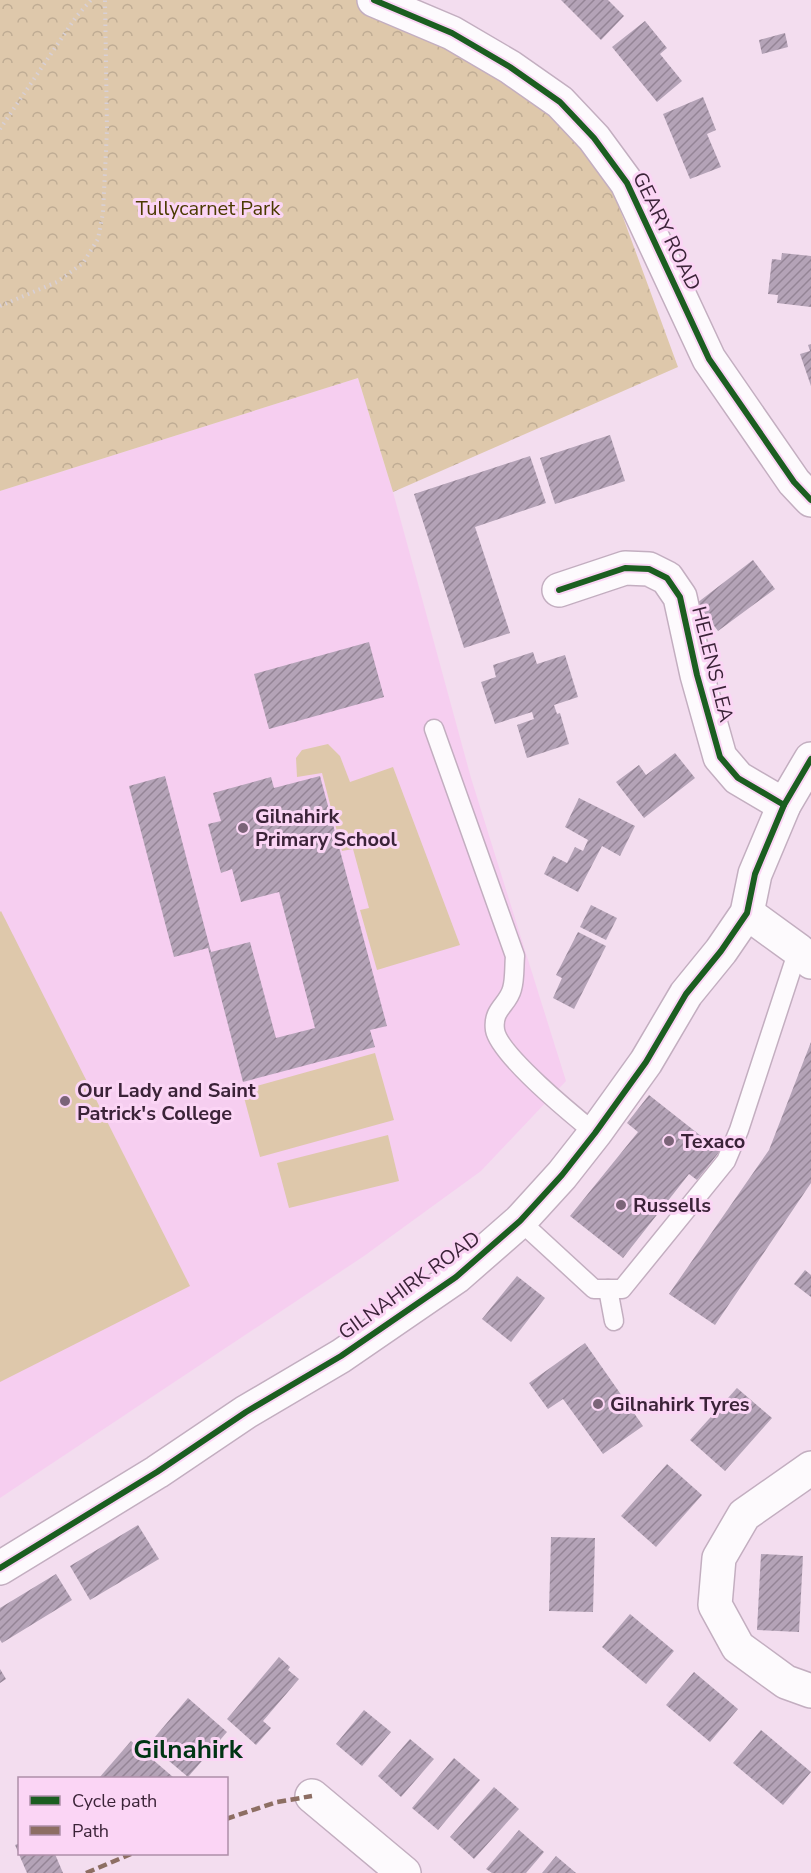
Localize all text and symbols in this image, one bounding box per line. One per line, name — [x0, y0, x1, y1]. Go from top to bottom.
street label: GEARY ROAD — [626, 168, 707, 295]
park label: Tullycarnet Park — [136, 195, 281, 222]
street label: HELENS LEA — [685, 603, 740, 725]
place label: Gilnahirk Primary School — [255, 803, 397, 853]
marker: Gilnahirk Primary School — [236, 821, 250, 835]
place label: Our Lady and Saint Patrick's College — [77, 1077, 256, 1127]
marker: Our Lady and Saint Patrick's College — [58, 1094, 72, 1108]
place label: Texaco — [681, 1128, 745, 1155]
marker: Texaco — [662, 1134, 676, 1148]
place label: Russells — [633, 1192, 711, 1219]
marker: Russells — [614, 1198, 628, 1212]
street label: GILNAHIRK ROAD — [333, 1225, 486, 1346]
place label: Gilnahirk Tyres — [610, 1391, 750, 1418]
marker: Gilnahirk Tyres — [591, 1397, 605, 1411]
district label: Gilnahirk — [133, 1732, 244, 1767]
legend — [18, 1777, 228, 1855]
text: Cycle path — [72, 1789, 157, 1813]
text: Path — [72, 1819, 109, 1843]

